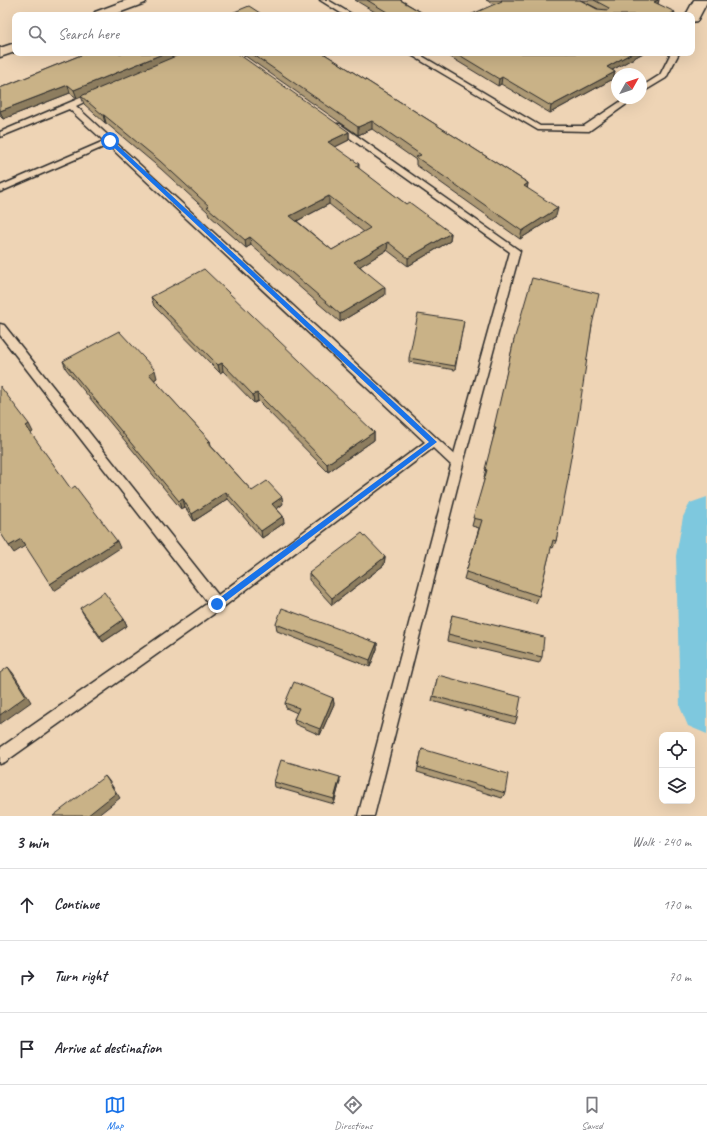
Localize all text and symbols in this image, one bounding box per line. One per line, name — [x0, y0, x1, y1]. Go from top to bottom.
search box — [12, 12, 695, 56]
icon: search — [26, 23, 48, 45]
text: Search here — [58, 25, 119, 44]
north arrow — [611, 68, 647, 104]
route start — [101, 132, 119, 150]
route end — [208, 595, 226, 613]
map controls — [659, 732, 695, 804]
button: locate — [659, 732, 695, 768]
button: layers — [659, 768, 695, 804]
text: 3 min — [16, 832, 49, 853]
text: Walk · 240 m — [632, 834, 691, 850]
icon: ahead — [16, 894, 38, 916]
text: Continue — [54, 895, 99, 914]
text: 170 m — [663, 897, 691, 913]
icon: right — [16, 966, 38, 988]
text: Turn right — [54, 967, 107, 986]
text: 70 m — [669, 969, 691, 985]
icon: arrive — [16, 1038, 38, 1060]
text: Arrive at destination — [54, 1039, 161, 1058]
tab: Map — [104, 1094, 126, 1132]
tab: Directions — [334, 1094, 373, 1132]
tab: Saved — [581, 1094, 603, 1132]

